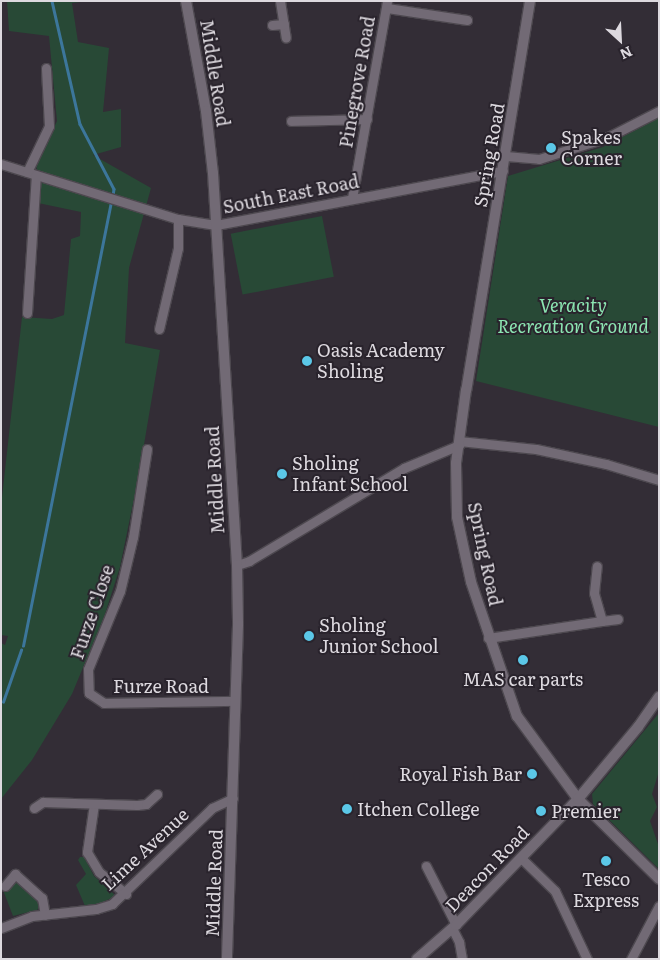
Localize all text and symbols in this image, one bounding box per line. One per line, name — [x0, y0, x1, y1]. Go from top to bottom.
street label: Pinegrove Road — [335, 14, 379, 150]
north arrow — [595, 15, 645, 65]
street label: Middle Road — [196, 18, 234, 128]
text: N — [617, 42, 636, 65]
street label: Spring Road — [469, 101, 509, 209]
place label: Spakes Corner — [561, 127, 622, 170]
marker: Spakes Corner — [545, 142, 557, 154]
street label: South East Road — [221, 170, 361, 218]
park label: Veracity Recreation Ground — [497, 295, 649, 338]
place label: Oasis Academy Sholing — [317, 340, 445, 382]
marker: Oasis Academy Sholing — [301, 355, 313, 367]
street label: Middle Road — [201, 425, 229, 535]
place label: Sholing Infant School — [292, 453, 408, 496]
marker: Sholing Infant School — [276, 468, 288, 480]
street label: Spring Road — [463, 500, 507, 608]
street label: Furze Close — [66, 562, 118, 662]
place label: Sholing Junior School — [319, 615, 439, 658]
marker: Sholing Junior School — [303, 630, 315, 642]
marker: MAS car parts — [517, 654, 529, 666]
place label: MAS car parts — [463, 668, 583, 690]
street label: Furze Road — [113, 675, 209, 697]
place label: Royal Fish Bar — [399, 763, 522, 785]
marker: Royal Fish Bar — [526, 768, 538, 780]
place label: Itchen College — [357, 798, 480, 820]
place label: Premier — [551, 800, 620, 822]
street label: Lime Avenue — [97, 803, 193, 895]
marker: Itchen College — [341, 803, 353, 815]
marker: Premier — [535, 805, 547, 817]
street label: Deacon Road — [441, 822, 533, 916]
street label: Middle Road — [201, 829, 227, 937]
marker: Tesco Express — [600, 855, 612, 867]
place label: Tesco Express — [573, 869, 639, 912]

